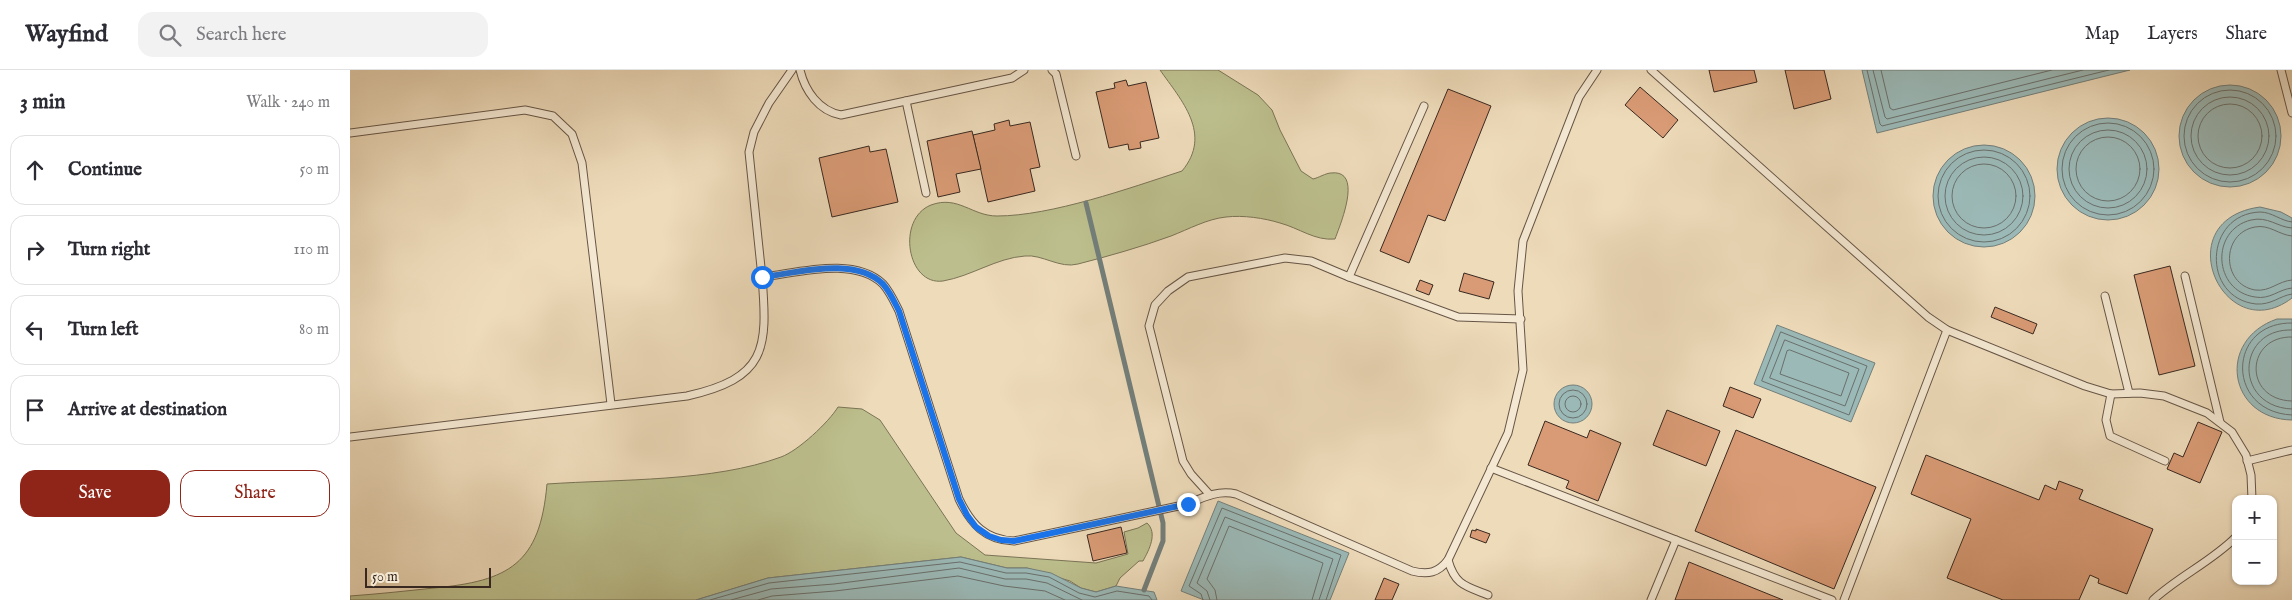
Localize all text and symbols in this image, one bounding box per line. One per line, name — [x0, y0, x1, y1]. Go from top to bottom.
search box — [138, 12, 488, 57]
text: Wayfind — [25, 19, 108, 50]
icon: search — [156, 21, 184, 49]
text: Search here — [196, 23, 286, 47]
text: Map — [2085, 23, 2119, 46]
text: Layers — [2147, 23, 2198, 46]
text: Share — [2226, 23, 2267, 46]
text: 3 min — [20, 89, 65, 116]
text: Walk · 240 m — [246, 93, 330, 113]
icon: ahead — [21, 156, 49, 184]
text: Continue — [68, 158, 142, 182]
text: 50 m — [300, 160, 329, 180]
icon: right — [21, 236, 49, 264]
text: Turn right — [68, 238, 150, 262]
text: 110 m — [293, 240, 329, 260]
route start — [751, 266, 774, 289]
icon: left — [21, 316, 49, 344]
text: Turn left — [68, 318, 139, 342]
text: 80 m — [299, 320, 329, 340]
icon: arrive — [21, 396, 49, 424]
text: Arrive at destination — [68, 398, 227, 422]
button: Save — [20, 470, 170, 517]
button: Share — [180, 470, 330, 517]
route end — [1177, 493, 1200, 516]
map controls — [2232, 495, 2277, 585]
button: + — [2232, 495, 2277, 540]
button: − — [2232, 540, 2277, 585]
scale bar — [365, 565, 491, 588]
text: 50 m — [372, 568, 398, 586]

